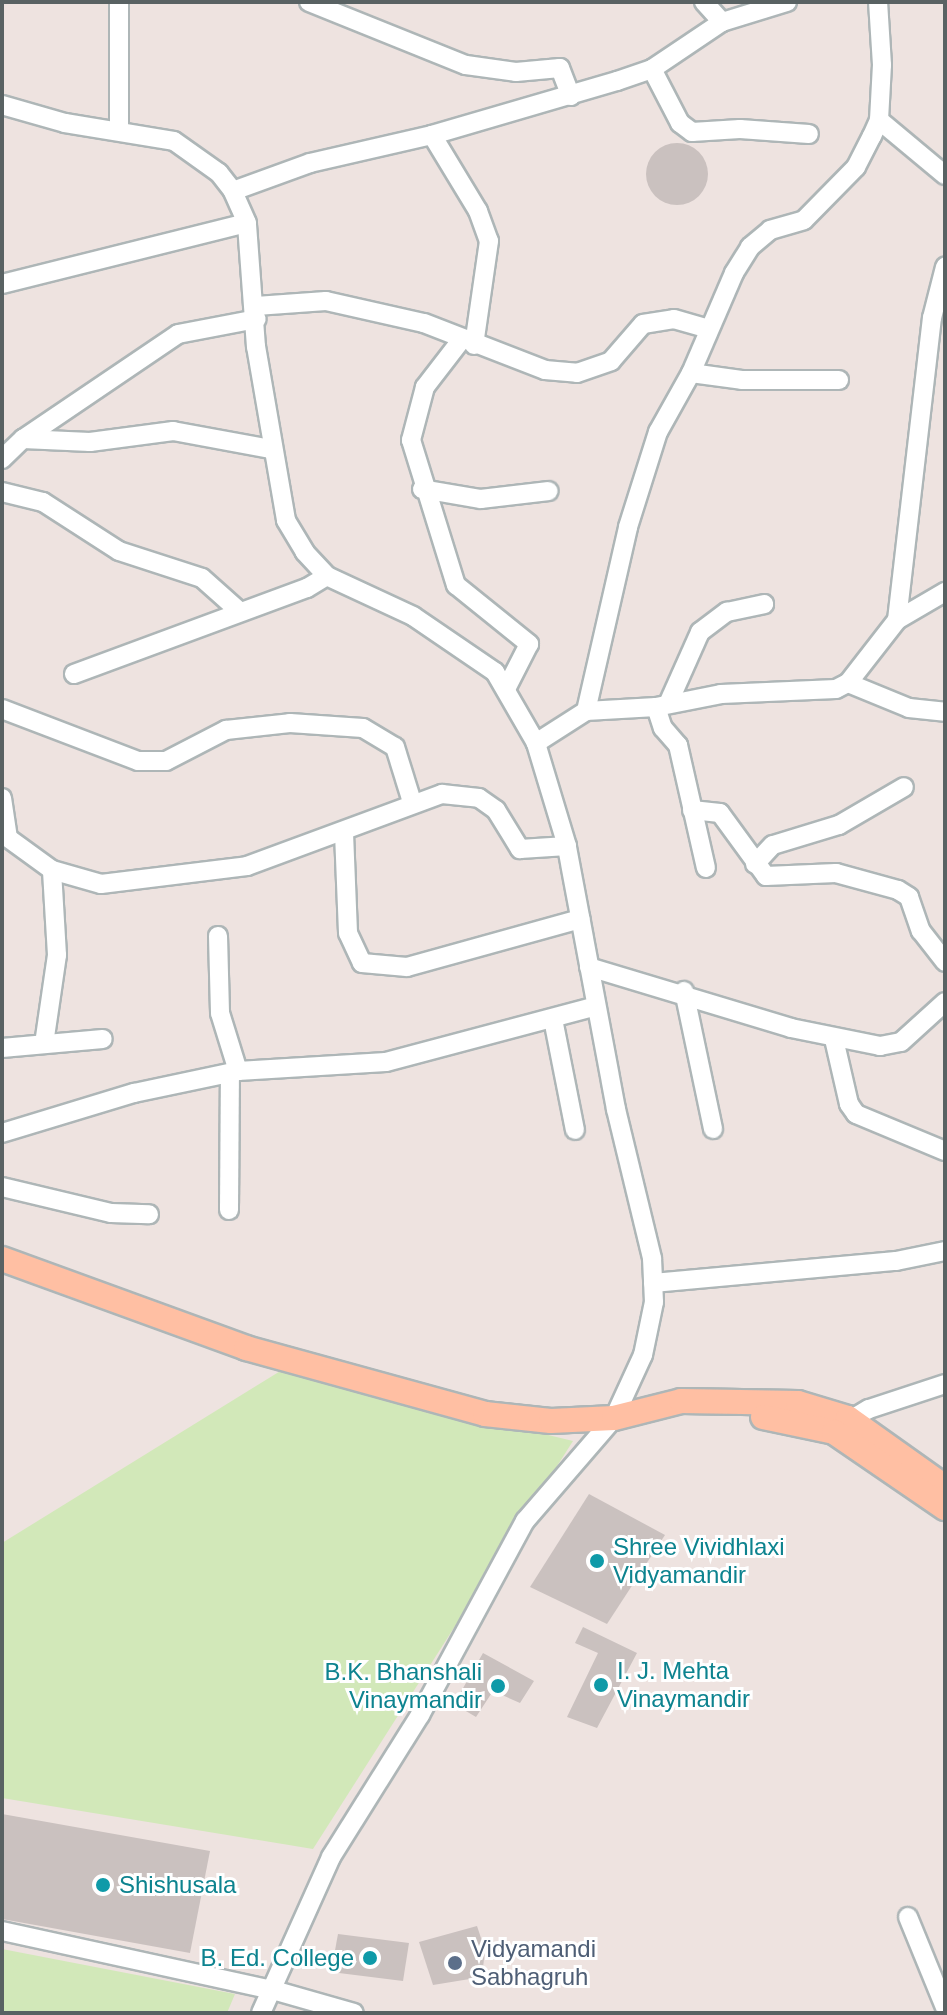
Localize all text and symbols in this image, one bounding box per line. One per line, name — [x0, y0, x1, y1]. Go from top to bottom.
place label: Shree Vividhlaxi Vidyamandir — [613, 1533, 785, 1589]
marker: Shree Vividhlaxi Vidyamandir — [588, 1552, 606, 1570]
place label: I. J. Mehta Vinaymandir — [617, 1657, 750, 1713]
place label: B.K. Bhanshali Vinaymandir — [325, 1658, 482, 1714]
marker: I. J. Mehta Vinaymandir — [592, 1676, 610, 1694]
marker: B.K. Bhanshali Vinaymandir — [489, 1677, 507, 1695]
place label: Shishusala — [119, 1871, 236, 1899]
marker: Shishusala — [94, 1876, 112, 1894]
place label: Vidyamandi Sabhagruh — [471, 1935, 596, 1991]
place label: B. Ed. College — [201, 1944, 354, 1972]
marker: B. Ed. College — [361, 1949, 379, 1967]
marker: Vidyamandi Sabhagruh — [446, 1954, 464, 1972]

